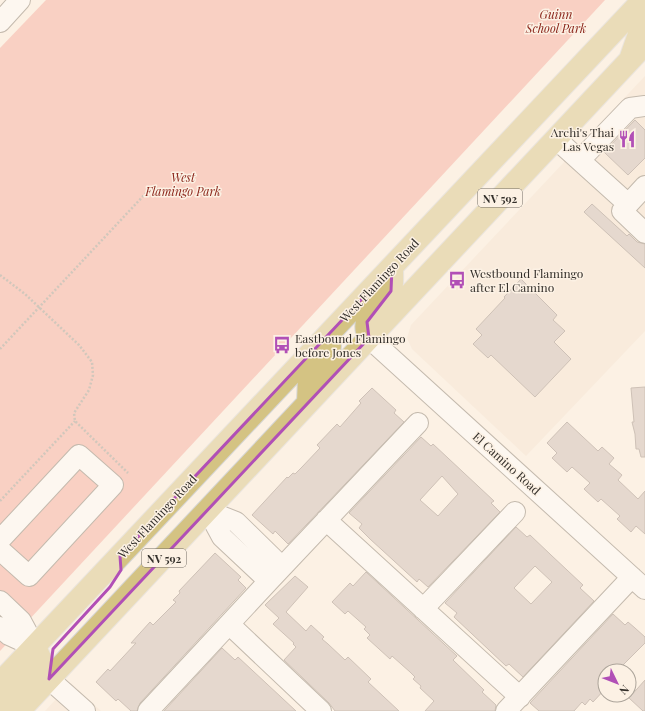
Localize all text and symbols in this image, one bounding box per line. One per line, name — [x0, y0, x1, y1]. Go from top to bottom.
park label: Guinn School Park — [525, 6, 586, 36]
place label: Archi's Thai Las Vegas — [550, 124, 614, 154]
restaurant icon: Archi's Thai Las Vegas — [617, 129, 637, 149]
park label: West Flamingo Park — [144, 169, 221, 199]
road number: NV 592 — [478, 189, 522, 207]
street label: West Flamingo Road — [335, 235, 422, 326]
place label: Westbound Flamingo after El Camino — [469, 265, 584, 295]
bus stop icon: Westbound Flamingo after El Camino — [447, 270, 467, 290]
place label: Eastbound Flamingo before Jones — [295, 330, 406, 360]
bus stop icon: Eastbound Flamingo before Jones — [272, 335, 292, 355]
street label: El Camino Road — [470, 428, 544, 498]
street label: West Flamingo Road — [113, 471, 200, 562]
road number: NV 592 — [142, 549, 186, 567]
north arrow — [597, 663, 637, 703]
text: N — [616, 682, 633, 698]

